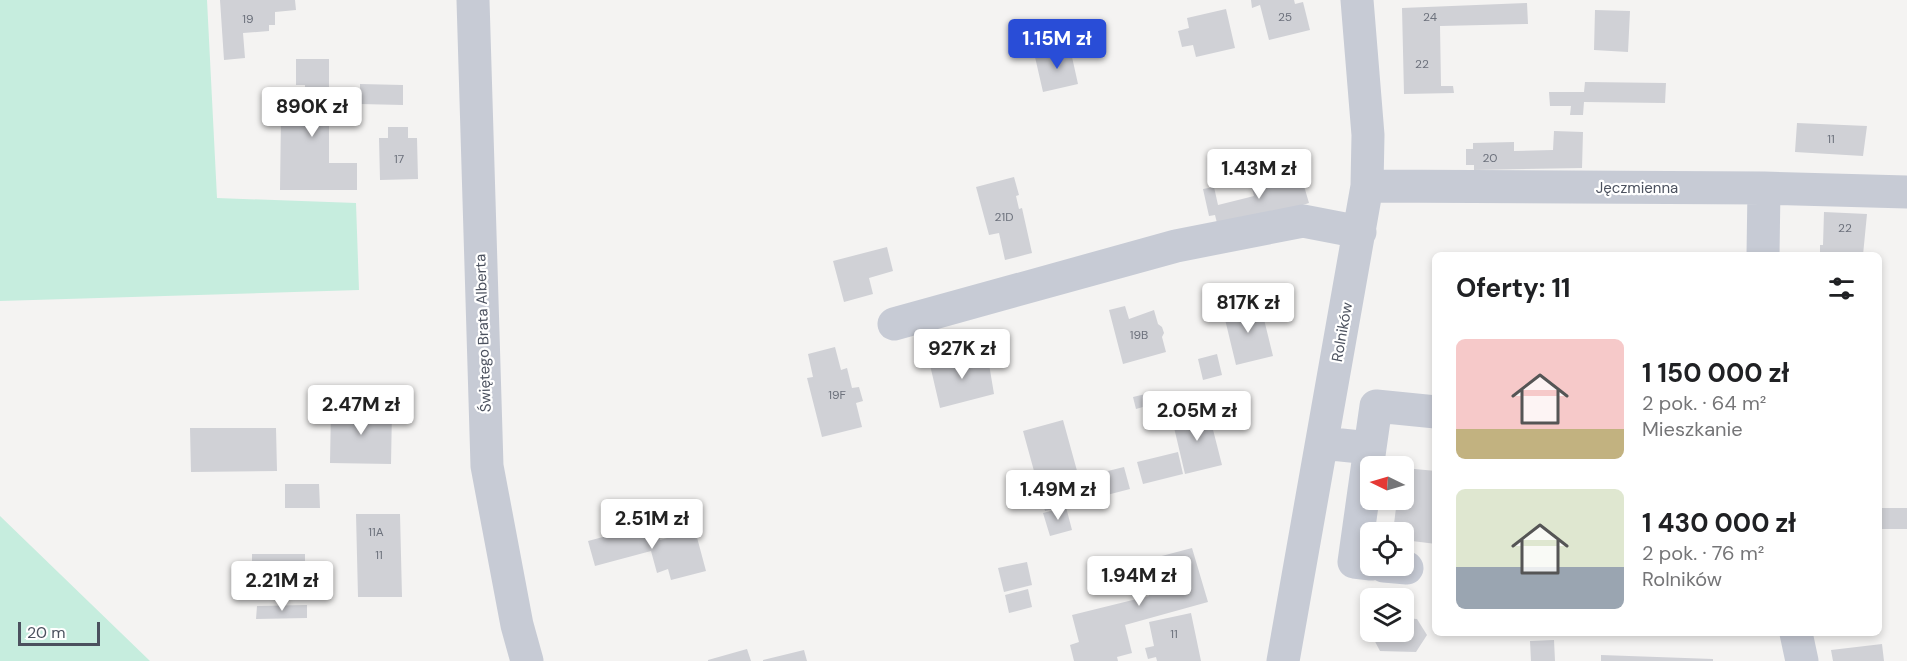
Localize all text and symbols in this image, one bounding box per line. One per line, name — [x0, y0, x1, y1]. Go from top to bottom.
house number: 25 — [1278, 9, 1292, 25]
house number: 24 — [1423, 9, 1437, 25]
house number: 19 — [242, 11, 254, 27]
pin: 1.15M zł — [995, 19, 1119, 70]
text: 1.15M zł — [1022, 25, 1092, 51]
house number: 22 — [1415, 56, 1429, 72]
pin: 890K zł — [257, 87, 367, 138]
text: 890K zł — [276, 93, 348, 119]
house number: 11 — [1827, 131, 1835, 147]
pin: 1.43M zł — [1197, 149, 1321, 200]
house number: 20 — [1482, 150, 1498, 166]
house number: 17 — [394, 151, 404, 167]
text: 1.43M zł — [1221, 155, 1297, 181]
street label: Jęczmienna — [1596, 178, 1678, 198]
house number: 21D — [995, 209, 1013, 225]
house number: 22 — [1838, 220, 1852, 236]
street label: Świętego Brata Alberta — [470, 253, 496, 413]
text: Oferty: 11 — [1456, 271, 1570, 305]
icon: filters — [1825, 272, 1858, 305]
pin: 817K zł — [1193, 283, 1303, 334]
text: 817K zł — [1216, 289, 1280, 315]
street label: Rolników — [1327, 300, 1357, 363]
house number: 19B — [1130, 327, 1148, 343]
pin: 927K zł — [907, 329, 1017, 380]
text: 927K zł — [928, 335, 996, 361]
text: 1 150 000 zł — [1642, 356, 1789, 390]
icon: home — [1504, 363, 1576, 435]
pin: 2.47M zł — [299, 385, 423, 436]
house number: 19F — [828, 387, 846, 403]
text: 2 pok. · 64 m² — [1642, 390, 1766, 416]
text: 2.47M zł — [322, 391, 400, 417]
pin: 2.05M zł — [1135, 391, 1259, 442]
text: 2.05M zł — [1157, 397, 1237, 423]
text: Mieszkanie — [1642, 416, 1743, 442]
north arrow — [1360, 456, 1414, 510]
map controls — [1360, 456, 1414, 642]
pin: 1.49M zł — [996, 470, 1120, 521]
text: 1.49M zł — [1020, 476, 1096, 502]
pin: 2.51M zł — [590, 499, 714, 550]
text: 2.51M zł — [615, 505, 689, 531]
text: 1 430 000 zł — [1642, 506, 1796, 540]
icon: home — [1504, 513, 1576, 585]
button: locate — [1360, 522, 1414, 576]
house number: 11A — [368, 524, 384, 540]
text: 2 pok. · 76 m² — [1642, 540, 1764, 566]
house number: 11 — [375, 547, 383, 563]
pin: 1.94M zł — [1077, 556, 1201, 607]
pin: 2.21M zł — [220, 561, 344, 612]
text: 1.94M zł — [1101, 562, 1177, 588]
text: Rolników — [1642, 566, 1722, 592]
text: 2.21M zł — [245, 567, 319, 593]
button: layers — [1360, 588, 1414, 642]
scale bar — [18, 619, 100, 646]
text: 20 m — [27, 622, 66, 643]
house number: 11 — [1170, 626, 1178, 642]

